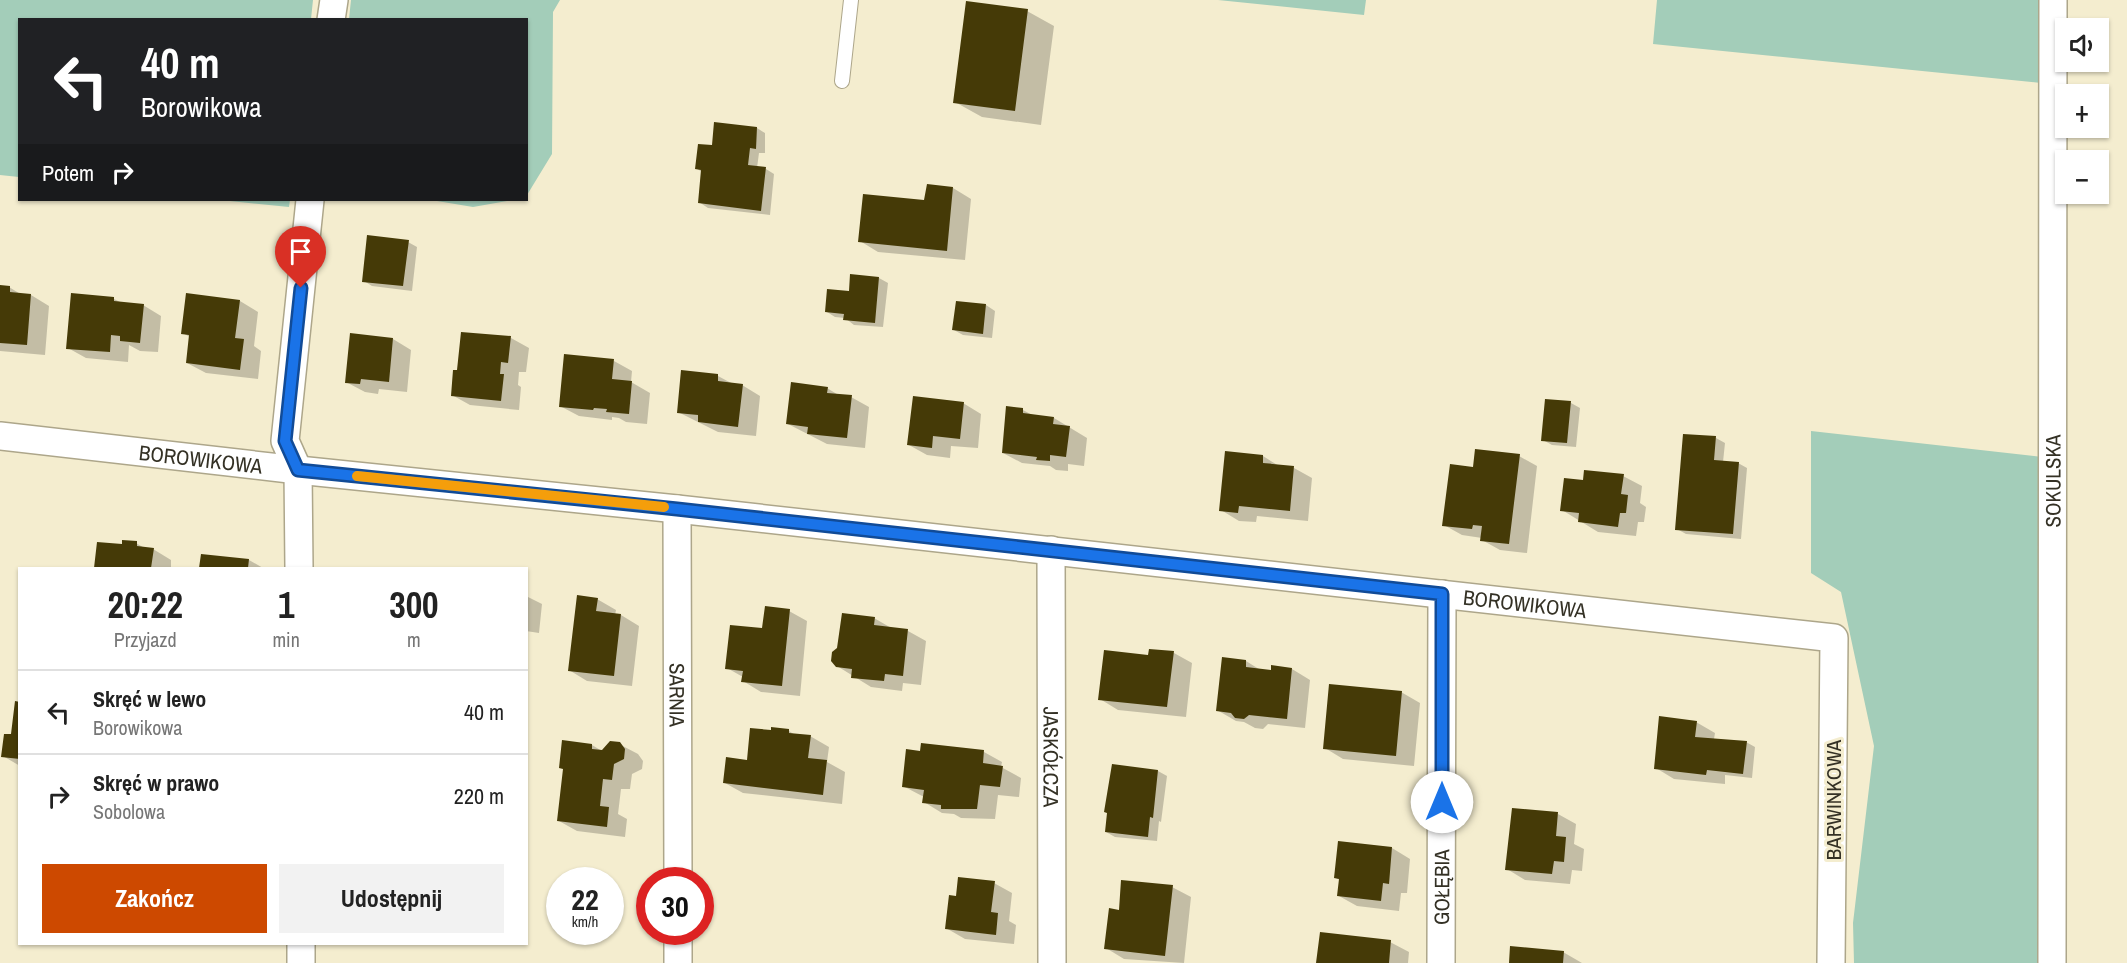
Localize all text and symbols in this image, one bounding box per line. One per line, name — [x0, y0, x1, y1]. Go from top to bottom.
map controls — [2055, 18, 2109, 204]
button: sound — [2055, 18, 2109, 72]
text: 40 m — [141, 35, 220, 91]
icon: left — [42, 42, 120, 120]
button: + — [2055, 84, 2109, 138]
text: Borowikowa — [141, 89, 262, 125]
button: − — [2055, 150, 2109, 204]
icon: right — [106, 156, 139, 189]
text: Potem — [42, 158, 94, 188]
pin — [275, 226, 326, 288]
icon: arrive — [284, 235, 317, 268]
street label: SOKULSKA — [2038, 434, 2067, 527]
street label: BOROWIKOWA — [138, 437, 264, 480]
text: 20:22 — [107, 581, 183, 629]
text: 1 — [278, 581, 294, 629]
text: 300 — [389, 581, 439, 629]
street label: BOROWIKOWA — [1462, 582, 1588, 625]
text: Przyjazd — [114, 626, 177, 653]
text: min — [272, 626, 300, 653]
text: m — [407, 626, 421, 653]
street label: SARNIA — [663, 663, 692, 728]
text: Skręć w lewo — [93, 684, 206, 714]
icon: left — [42, 696, 75, 729]
text: 40 m — [464, 697, 504, 727]
street label: JASKÓŁCZA — [1037, 707, 1066, 808]
text: Borowikowa — [93, 714, 182, 741]
street label: BARWINKOWA — [1819, 739, 1848, 860]
text: Skręć w prawo — [93, 768, 219, 798]
position arrow — [1410, 770, 1474, 834]
icon: right — [42, 780, 75, 813]
text: 220 m — [454, 781, 504, 811]
text: Sobolowa — [93, 798, 165, 825]
street label: GOŁĘBIA — [1427, 849, 1456, 925]
button: Zakończ — [42, 864, 267, 933]
button: Udostępnij — [279, 864, 504, 933]
speed limit sign: 30 — [636, 867, 714, 945]
text: 22 — [571, 879, 599, 919]
text: km/h — [572, 911, 598, 932]

